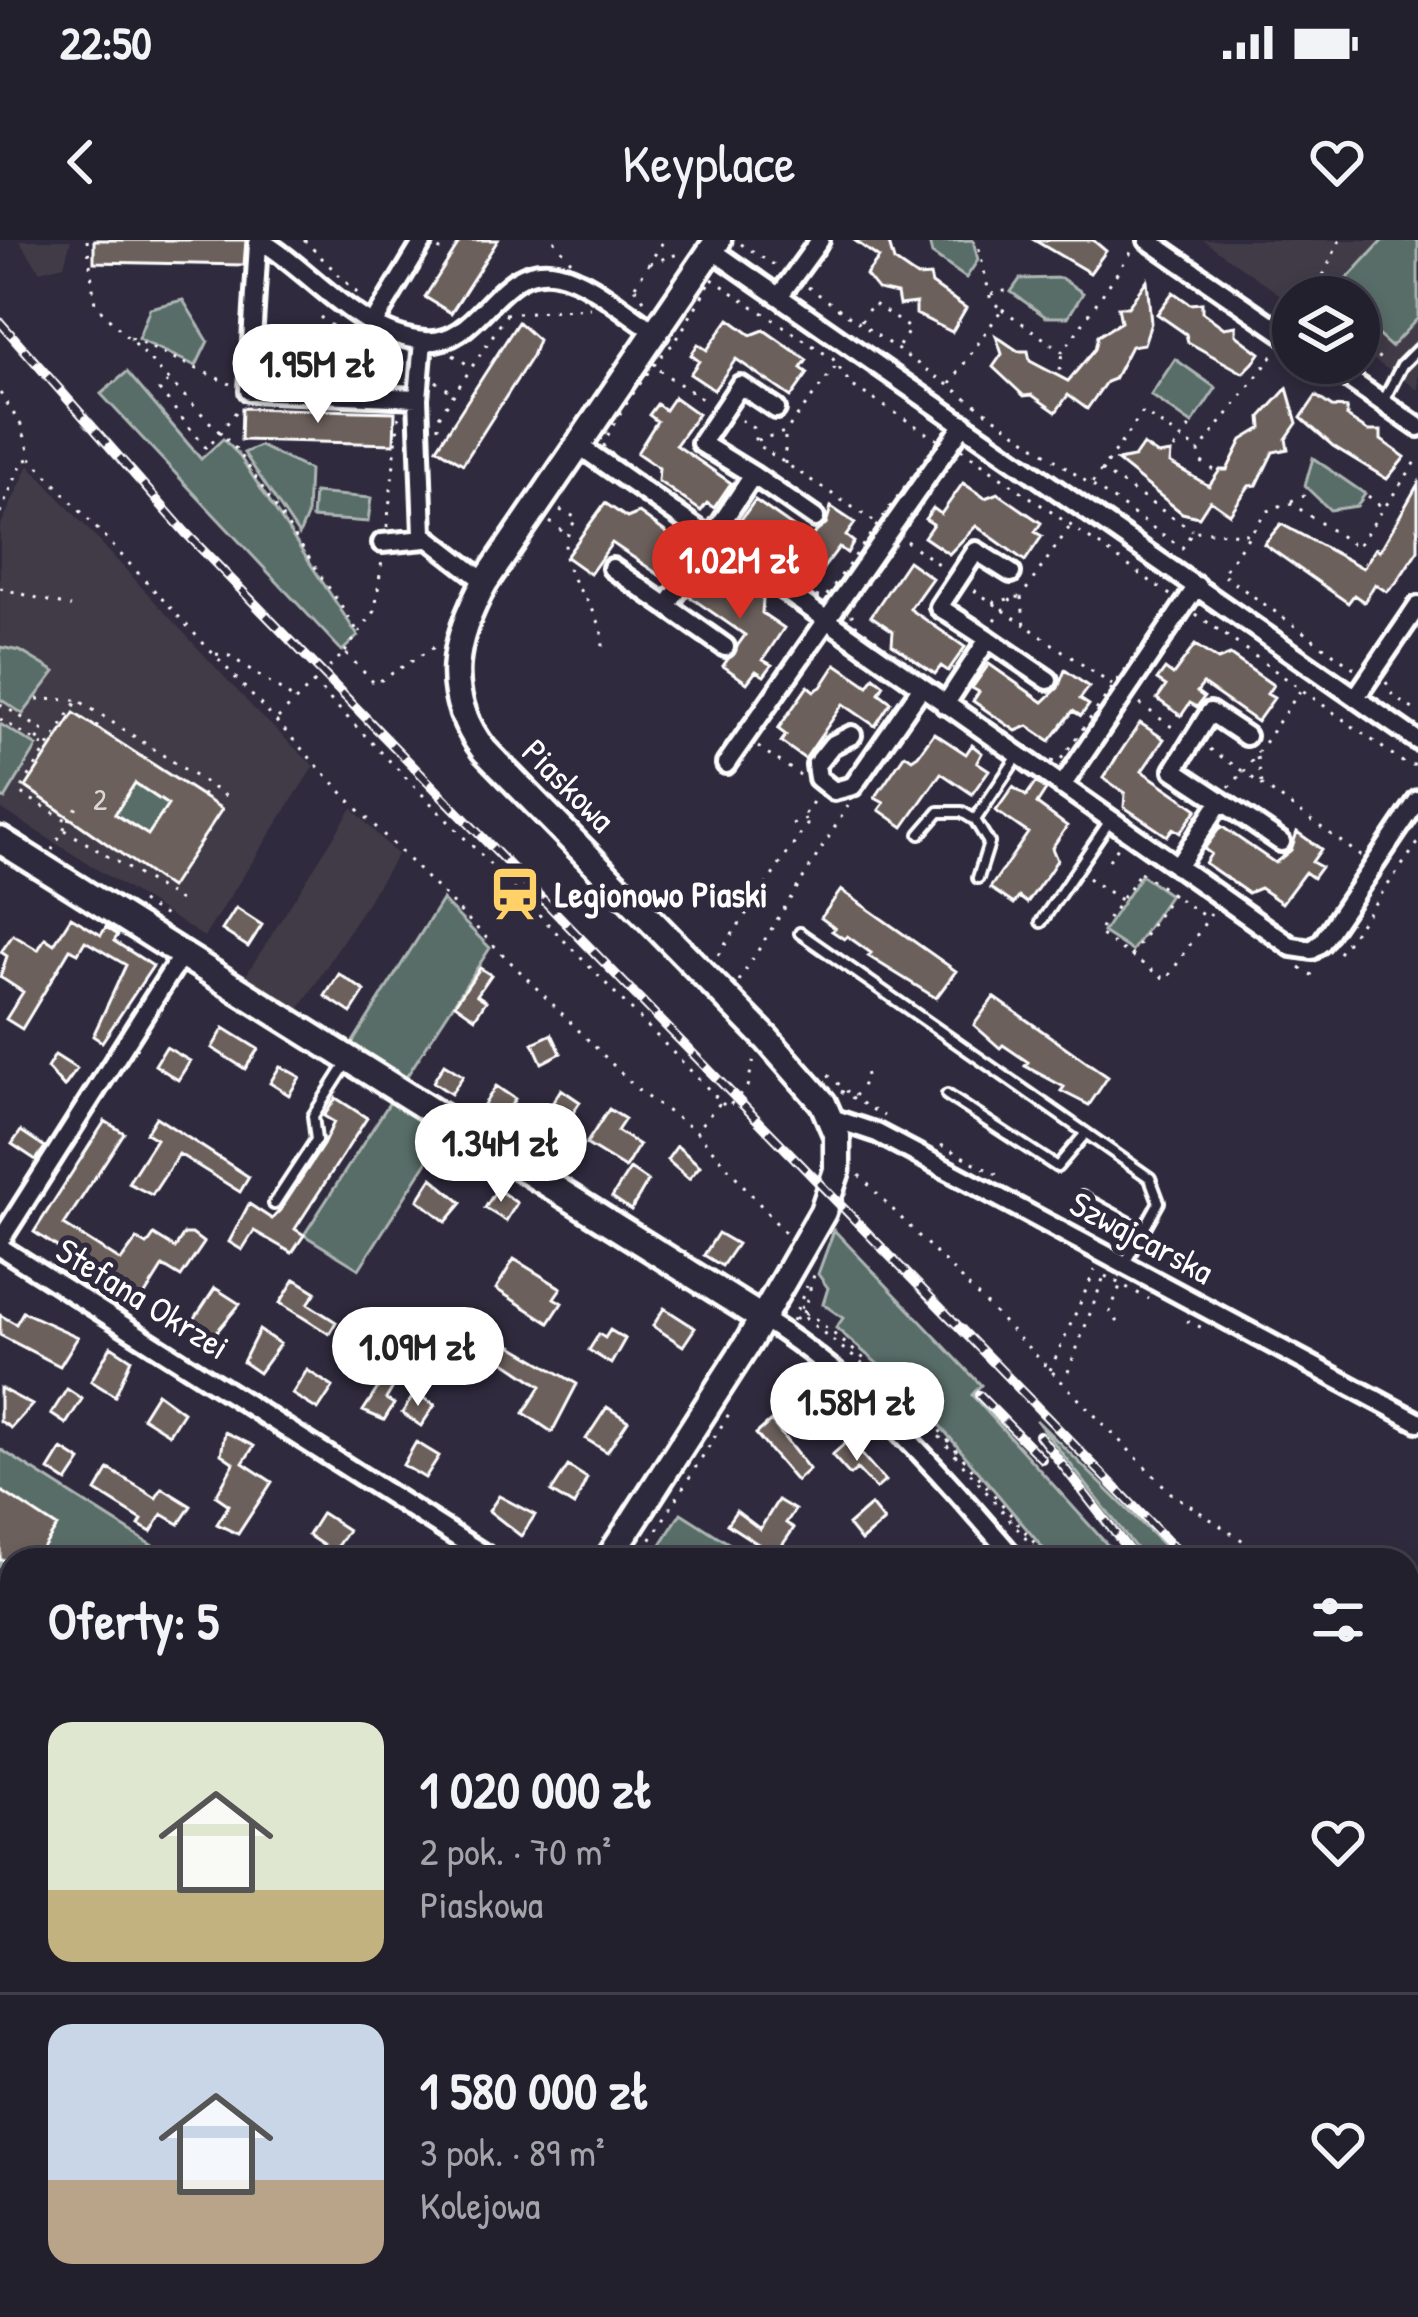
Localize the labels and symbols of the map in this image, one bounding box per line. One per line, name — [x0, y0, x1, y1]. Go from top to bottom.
pin: 1.95M zł — [194, 324, 442, 426]
pin: 1.02M zł — [616, 520, 864, 622]
street label: Piaskowa — [512, 727, 627, 842]
house number: 2 — [93, 779, 107, 819]
station icon: Legionowo Piaski — [486, 865, 544, 923]
place label: Legionowo Piaski — [555, 869, 768, 919]
pin: 1.34M zł — [377, 1103, 625, 1205]
street label: Szwajcarska — [1062, 1178, 1223, 1295]
street label: Stefana Okrzei — [47, 1225, 239, 1370]
pin: 1.09M zł — [294, 1307, 542, 1409]
pin: 1.58M zł — [733, 1362, 981, 1464]

